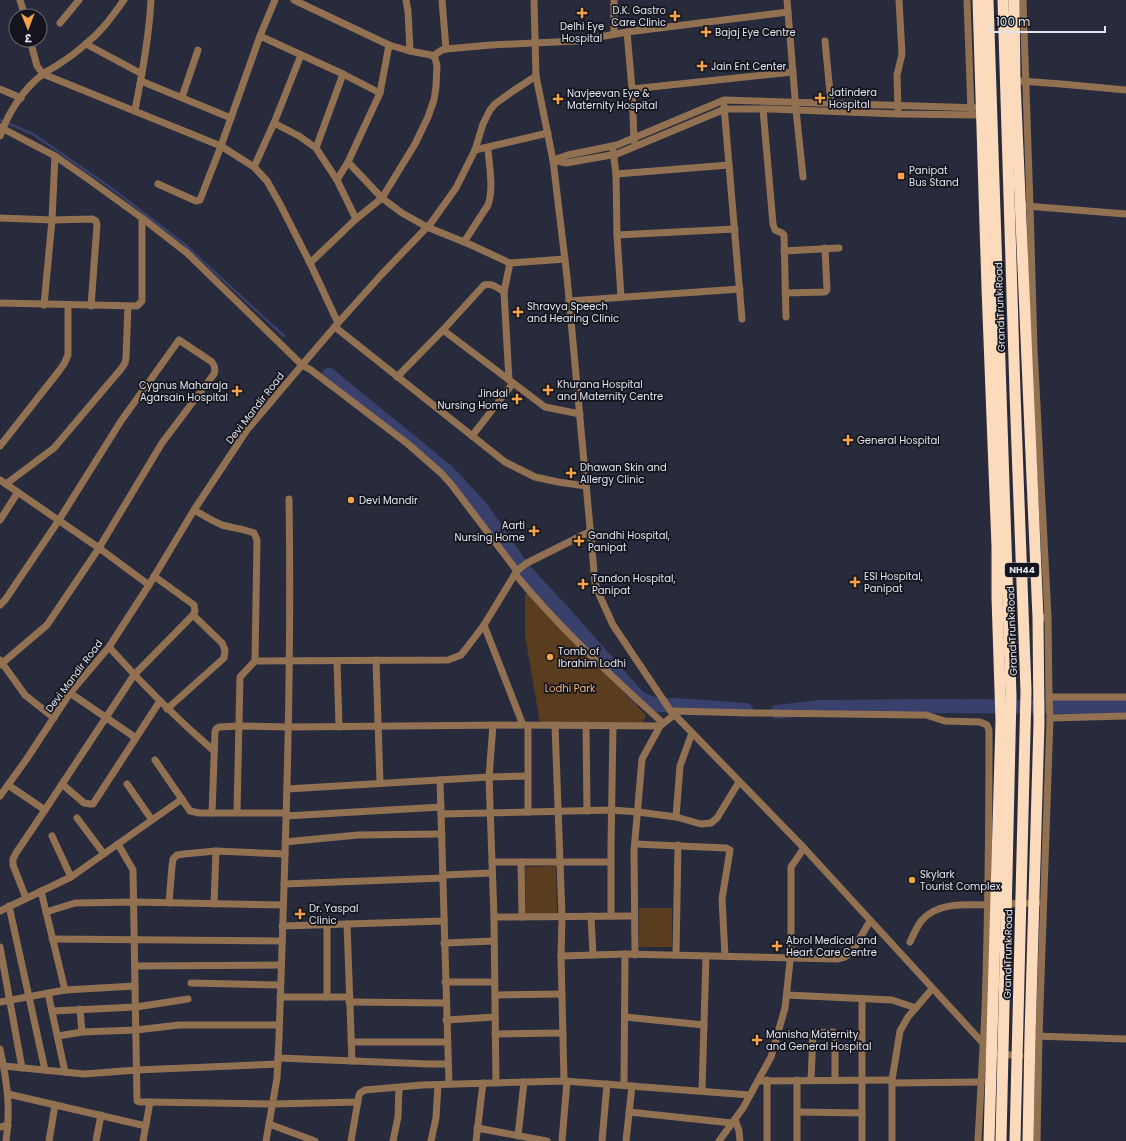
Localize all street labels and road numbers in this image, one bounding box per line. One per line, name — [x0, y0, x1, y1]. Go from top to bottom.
street label: Grand Trunk Road — [991, 262, 1009, 352]
street label: Devi Mandir Road — [222, 369, 288, 447]
road number: NH44 — [1005, 563, 1039, 577]
street label: Grand Trunk Road — [1003, 586, 1021, 676]
street label: Devi Mandir Road — [42, 637, 106, 715]
street label: Grand Trunk Road — [1000, 909, 1016, 999]

